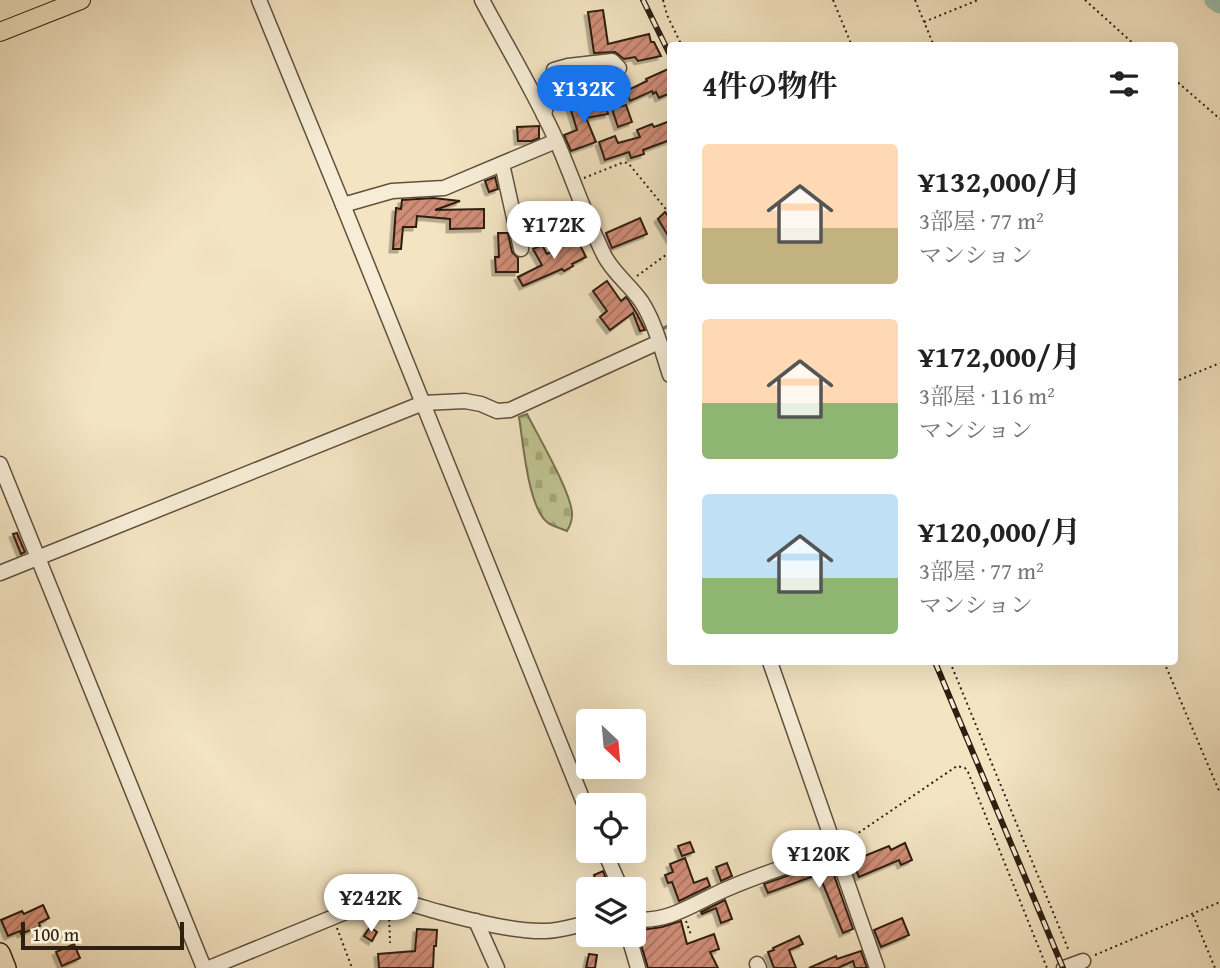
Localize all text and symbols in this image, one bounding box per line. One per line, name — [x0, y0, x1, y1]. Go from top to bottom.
text: 4件の物件 — [702, 63, 838, 107]
icon: filters — [1105, 65, 1143, 103]
pin: ¥132K — [535, 66, 633, 125]
text: ¥132K — [553, 71, 615, 104]
text: ¥132,000/月 — [919, 159, 1081, 203]
icon: home — [758, 172, 842, 256]
pin: ¥172K — [505, 202, 603, 261]
text: 3部屋 · 77 m² — [919, 204, 1044, 237]
text: ¥172K — [523, 207, 585, 240]
text: マンション — [919, 238, 1033, 271]
text: ¥172,000/月 — [919, 334, 1081, 378]
icon: home — [758, 347, 842, 431]
text: 3部屋 · 116 m² — [919, 379, 1055, 412]
text: マンション — [919, 413, 1033, 446]
text: ¥120,000/月 — [919, 509, 1081, 553]
icon: home — [758, 522, 842, 606]
text: 3部屋 · 77 m² — [919, 554, 1044, 587]
text: マンション — [919, 588, 1033, 621]
north arrow — [576, 709, 646, 779]
map controls — [576, 709, 646, 947]
button: locate — [576, 793, 646, 863]
pin: ¥120K — [770, 830, 868, 890]
text: ¥120K — [788, 836, 850, 869]
pin: ¥242K — [322, 874, 420, 934]
button: layers — [576, 877, 646, 947]
text: ¥242K — [340, 880, 402, 913]
scale bar — [21, 919, 184, 951]
text: 100 m — [32, 920, 79, 948]

